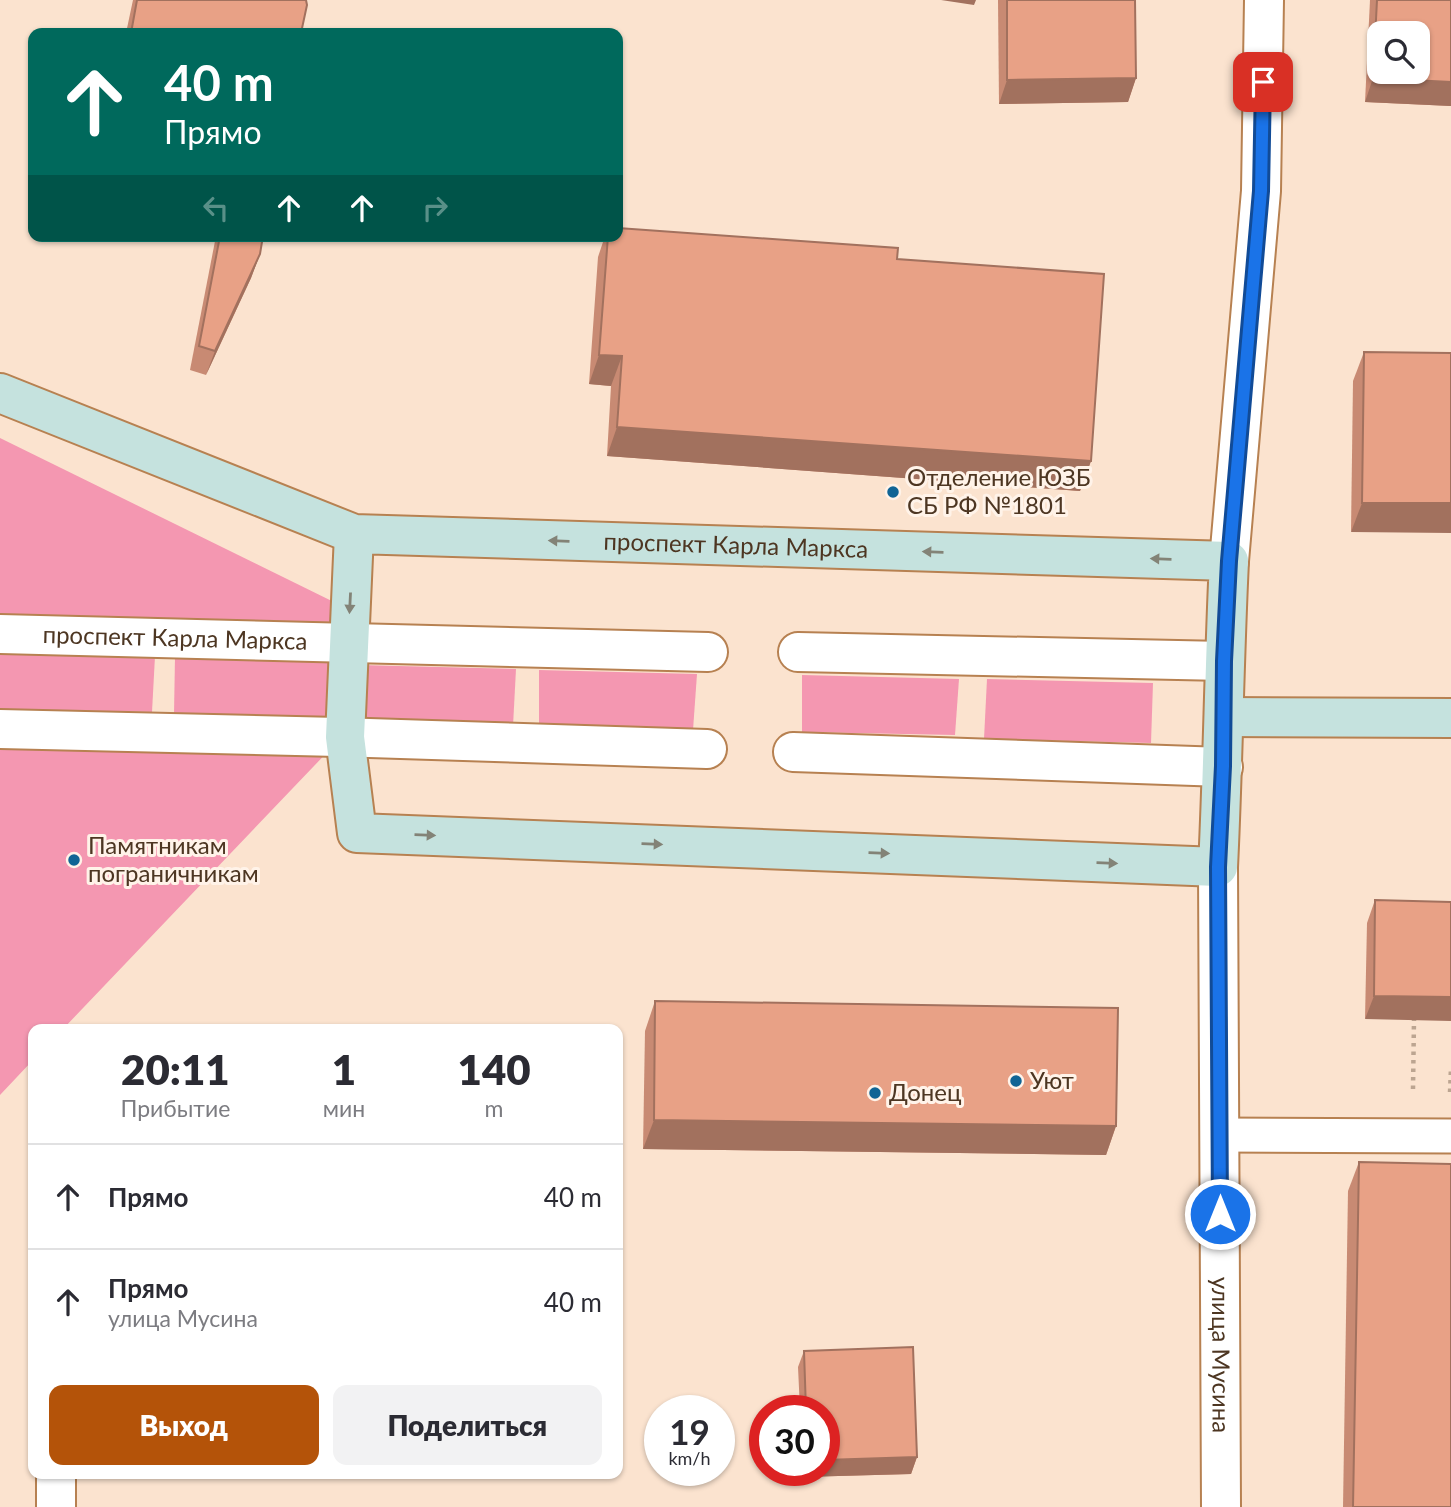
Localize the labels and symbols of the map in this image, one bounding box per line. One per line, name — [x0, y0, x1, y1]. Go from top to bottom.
pin — [1233, 52, 1293, 112]
place label: Отделение ЮЗБ СБ РФ №1801 — [907, 462, 1091, 519]
marker: Отделение ЮЗБ СБ РФ №1801 — [885, 484, 901, 500]
street label: проспект Карла Маркса — [603, 526, 869, 563]
one-way arrow — [548, 535, 570, 546]
one-way arrow — [922, 546, 944, 558]
one-way arrow — [1149, 553, 1171, 564]
one-way arrow — [345, 592, 356, 614]
street label: проспект Карла Маркса — [42, 619, 308, 655]
place label: Памятникам пограничникам — [88, 830, 259, 887]
one-way arrow — [414, 830, 436, 841]
one-way arrow — [641, 839, 663, 850]
one-way arrow — [869, 848, 891, 859]
marker: Памятникам пограничникам — [66, 852, 82, 868]
one-way arrow — [1096, 857, 1118, 868]
place label: Уют — [1030, 1065, 1074, 1094]
marker: Уют — [1008, 1073, 1024, 1089]
place label: Донец — [889, 1077, 962, 1106]
marker: Донец — [867, 1085, 883, 1101]
position arrow — [1183, 1177, 1257, 1251]
street label: улица Мусина — [1207, 1277, 1237, 1433]
speed limit sign: 30 — [749, 1395, 840, 1486]

